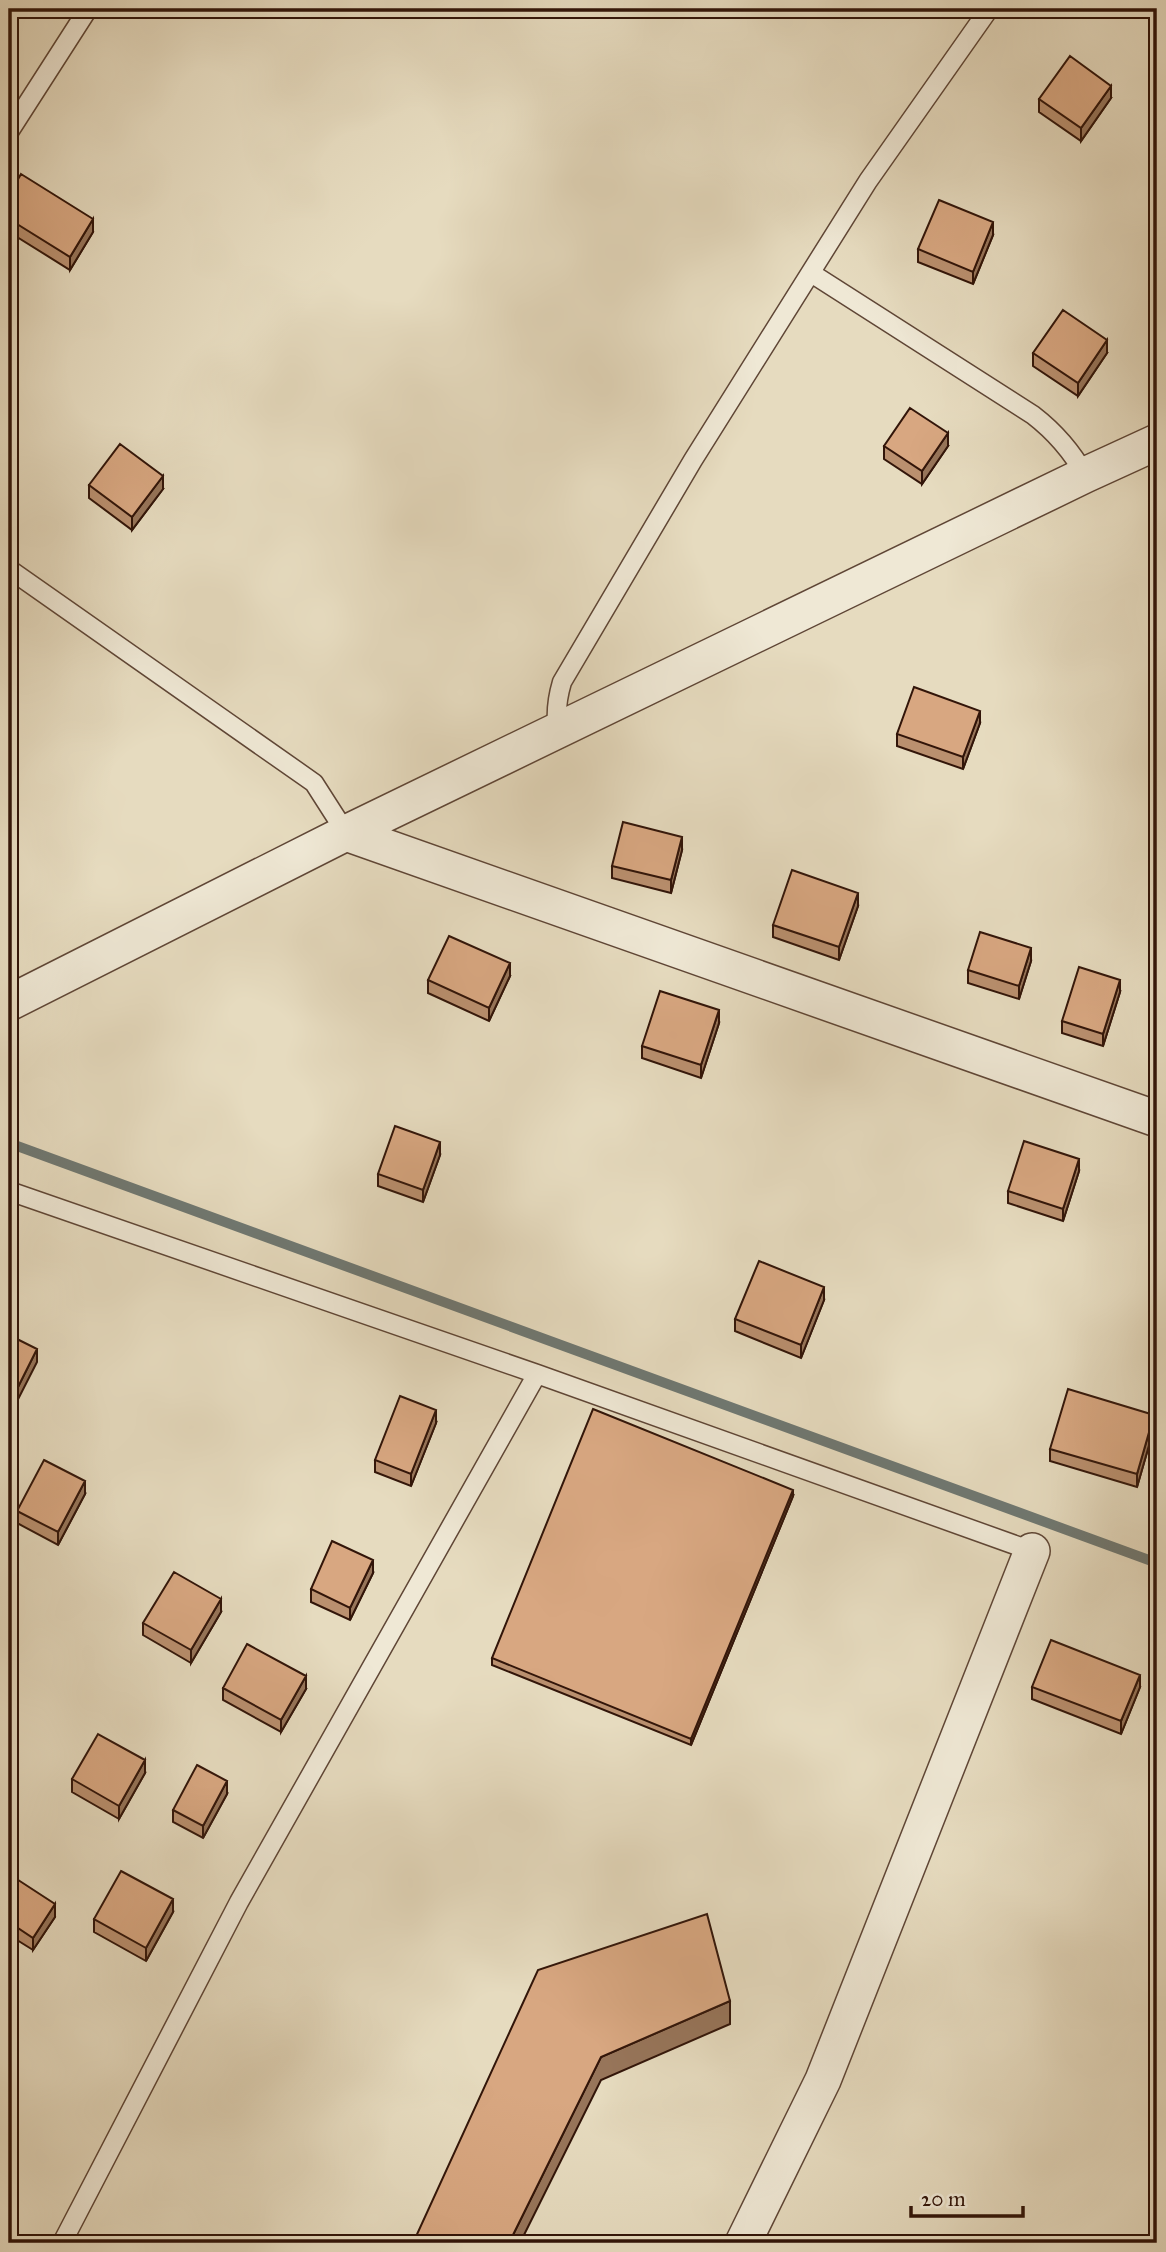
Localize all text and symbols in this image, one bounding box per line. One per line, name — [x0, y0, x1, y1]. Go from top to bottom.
scale bar — [911, 2175, 1023, 2219]
text: 20 m — [921, 2186, 966, 2212]

